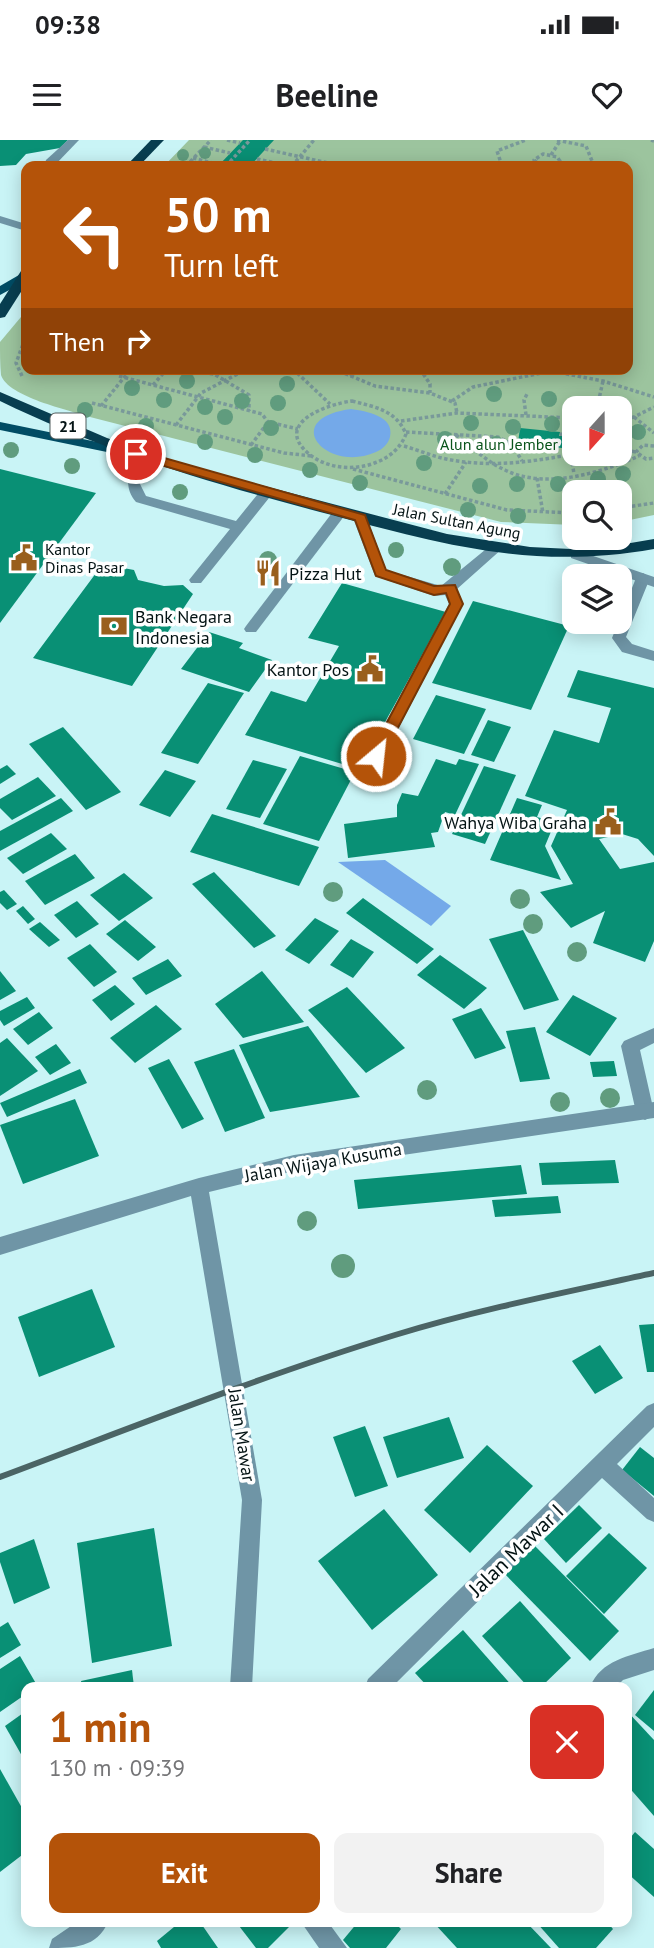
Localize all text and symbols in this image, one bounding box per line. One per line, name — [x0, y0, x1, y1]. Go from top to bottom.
text: 09:38 — [35, 8, 101, 41]
text: Beeline — [276, 74, 378, 116]
icon: menu — [28, 76, 66, 114]
icon: heart — [588, 76, 626, 114]
text: 50 m — [164, 182, 271, 246]
icon: left — [49, 189, 140, 280]
text: Turn left — [164, 244, 279, 286]
icon: right — [119, 322, 157, 360]
text: Then — [49, 325, 105, 358]
north arrow — [562, 396, 632, 466]
map controls — [562, 396, 632, 634]
road number: 21 — [50, 414, 86, 438]
pin — [106, 424, 166, 484]
park label: Alun alun Jember — [440, 434, 559, 454]
icon: arrive — [117, 435, 155, 473]
button: search — [562, 480, 632, 550]
street label: Jalan Sultan Agung — [390, 499, 523, 543]
place label: Kantor Dinas Pasar — [45, 539, 124, 577]
public building icon: Kantor Dinas Pasar — [9, 543, 39, 573]
restaurant icon: Pizza Hut — [253, 558, 283, 588]
place label: Pizza Hut — [289, 562, 362, 585]
button: layers — [562, 564, 632, 634]
place label: Bank Negara Indonesia — [135, 605, 232, 649]
bank icon: Bank Negara Indonesia — [99, 611, 129, 641]
public building icon: Kantor Pos — [355, 654, 385, 684]
place label: Kantor Pos — [267, 658, 349, 681]
position arrow — [339, 719, 413, 793]
public building icon: Wahya Wiba Graha — [593, 807, 623, 837]
place label: Wahya Wiba Graha — [444, 811, 587, 834]
street label: Jalan Wijaya Kusuma — [242, 1137, 403, 1187]
street label: Jalan Mawar — [223, 1386, 261, 1483]
street label: Jalan Mawar I — [462, 1498, 569, 1603]
text: 1 min — [49, 1699, 151, 1754]
button: close — [530, 1705, 604, 1779]
text: 130 m · 09:39 — [49, 1753, 185, 1782]
button: Exit — [49, 1833, 320, 1913]
button: Share — [334, 1833, 604, 1913]

